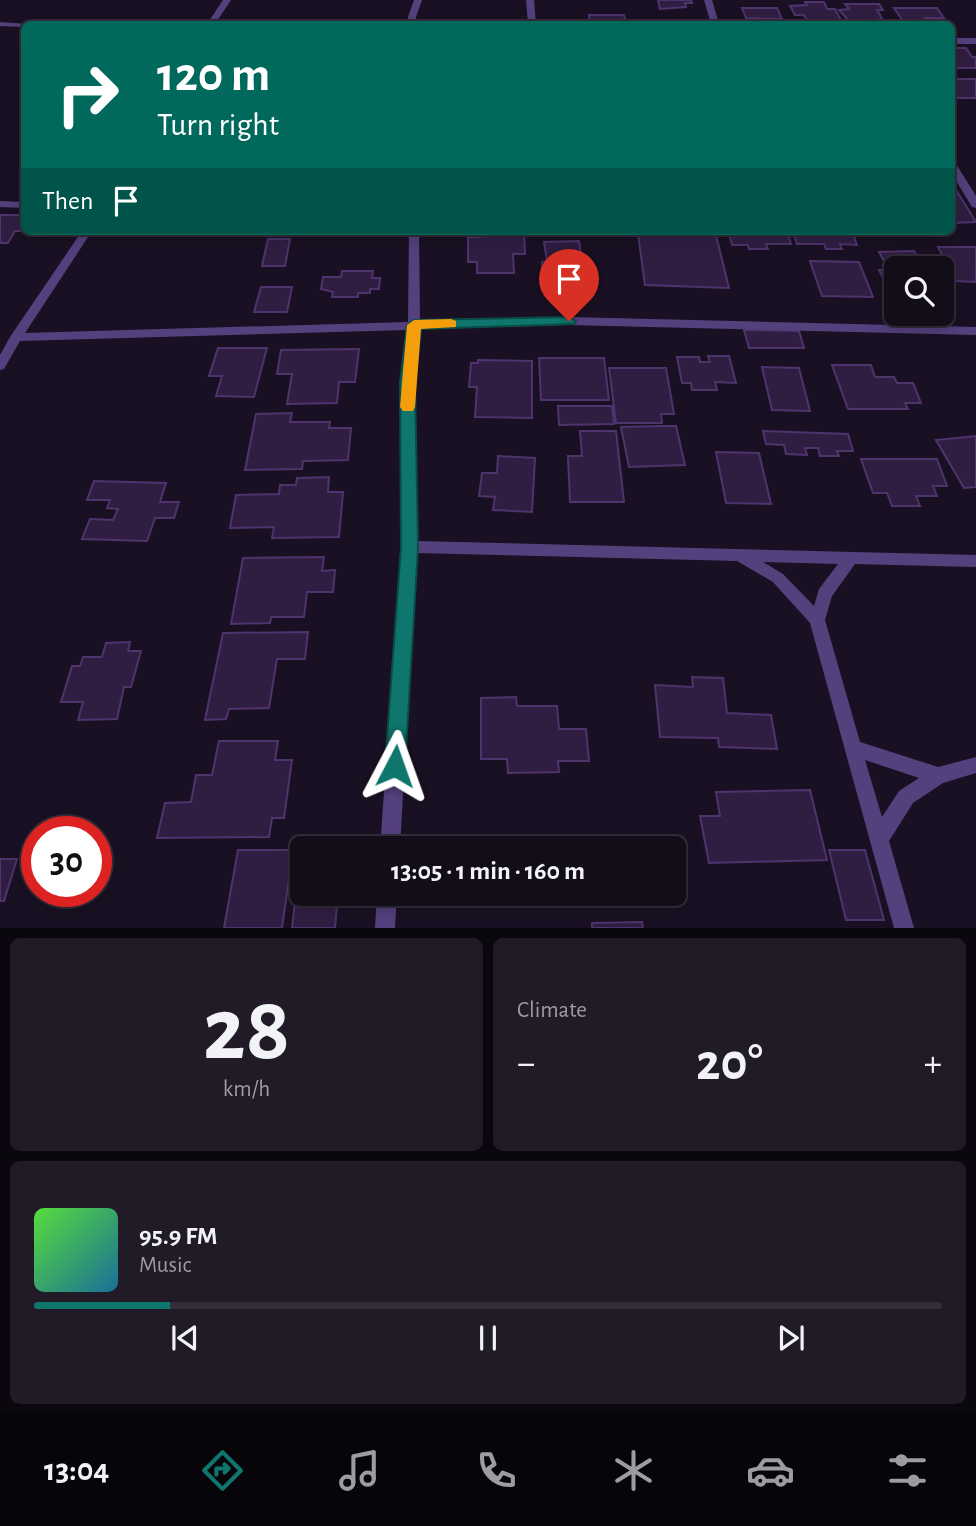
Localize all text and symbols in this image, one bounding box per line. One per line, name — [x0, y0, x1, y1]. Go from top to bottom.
icon: right — [42, 49, 133, 140]
text: 120 m — [157, 51, 270, 100]
text: Turn right — [157, 109, 279, 141]
icon: arrive — [107, 182, 145, 220]
text: Then — [42, 188, 93, 214]
pin — [539, 249, 599, 321]
map controls — [884, 256, 954, 326]
button: search — [884, 256, 954, 326]
icon: arrive — [550, 260, 588, 298]
position arrow — [358, 729, 432, 803]
speed limit sign: 30 — [21, 816, 112, 907]
text: 13:05 · 1 min · 160 m — [391, 858, 585, 884]
text: 28 — [203, 985, 290, 1076]
text: Climate — [517, 999, 587, 1022]
text: 20° — [696, 1037, 763, 1089]
text: − — [517, 1045, 535, 1083]
text: + — [924, 1045, 942, 1083]
text: km/h — [223, 1078, 270, 1101]
text: 95.9 FM — [139, 1223, 218, 1249]
text: Music — [139, 1254, 191, 1277]
icon: previous — [166, 1319, 204, 1357]
icon: pause — [469, 1319, 507, 1357]
icon: next — [772, 1319, 810, 1357]
icon: directions — [198, 1446, 247, 1495]
icon: music — [335, 1446, 384, 1495]
icon: phone — [472, 1446, 521, 1495]
icon: climate — [609, 1446, 658, 1495]
icon: car — [746, 1446, 795, 1495]
icon: filters — [883, 1446, 932, 1495]
text: 13:04 — [44, 1454, 109, 1486]

